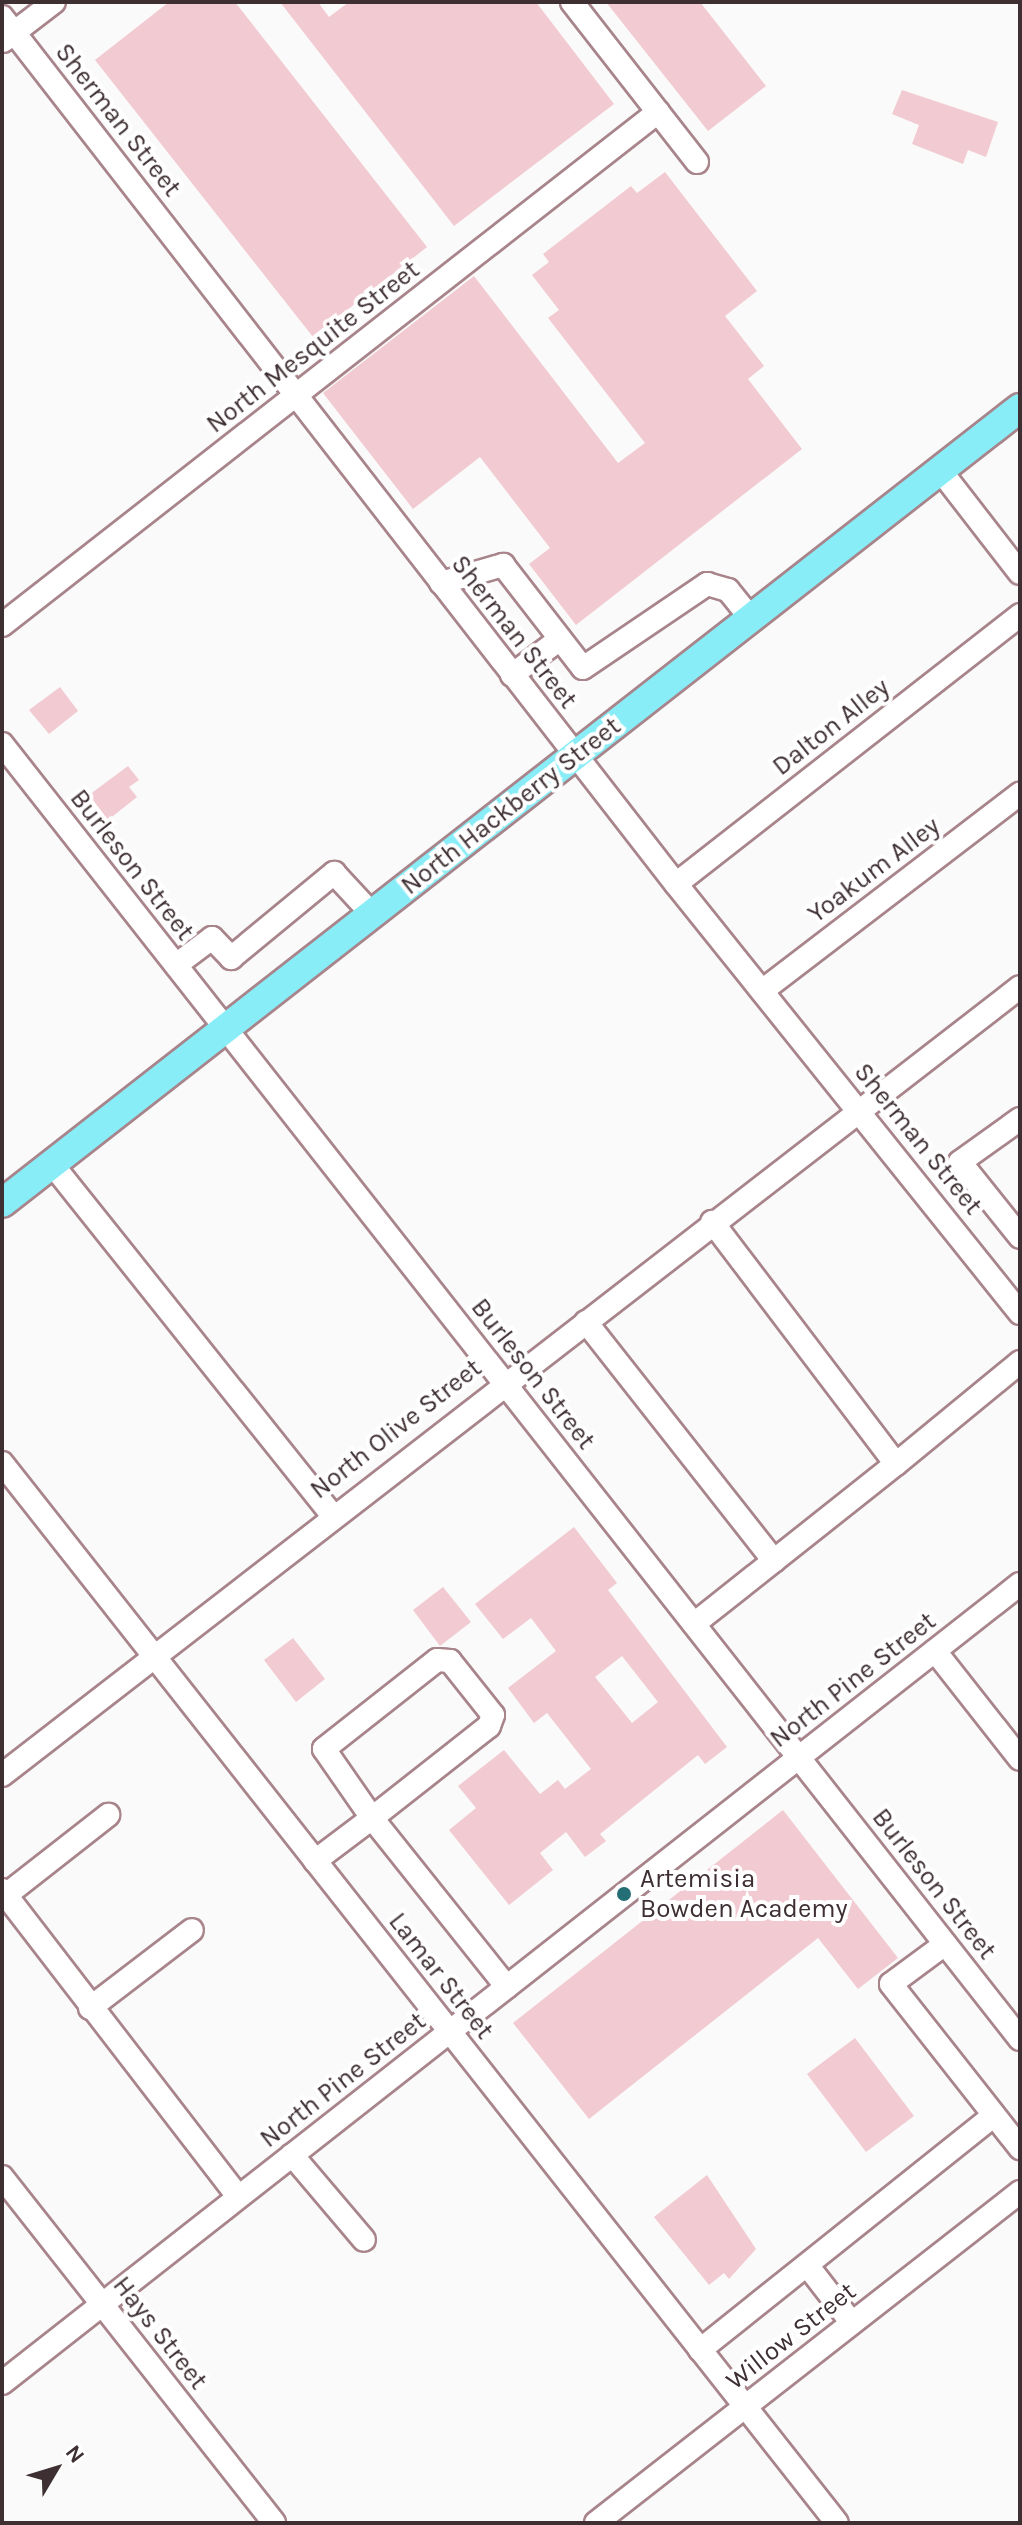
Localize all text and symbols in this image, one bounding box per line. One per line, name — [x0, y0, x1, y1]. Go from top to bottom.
street label: Sherman Street — [48, 37, 188, 203]
street label: North Mesquite Street — [200, 254, 426, 440]
street label: Sherman Street — [444, 549, 584, 715]
street label: Dalton Alley — [766, 672, 896, 782]
street label: North Hackberry Street — [395, 711, 627, 901]
street label: Burleson Street — [63, 783, 201, 947]
street label: Yoakum Alley — [802, 810, 946, 930]
street label: Sherman Street — [847, 1057, 989, 1221]
street label: Burleson Street — [464, 1292, 602, 1456]
street label: North Olive Street — [304, 1352, 488, 1506]
street label: North Pine Street — [764, 1606, 942, 1754]
street label: Burleson Street — [865, 1802, 1003, 1966]
place label: Artemisia Bowden Academy — [640, 1863, 848, 1924]
marker: Artemisia Bowden Academy — [615, 1885, 633, 1903]
street label: Lamar Street — [382, 1906, 500, 2046]
street label: North Pine Street — [254, 2006, 432, 2154]
street label: Hays Street — [106, 2270, 214, 2396]
street label: Willow Street — [720, 2276, 862, 2396]
north arrow — [16, 2429, 96, 2509]
text: N — [60, 2440, 90, 2468]

